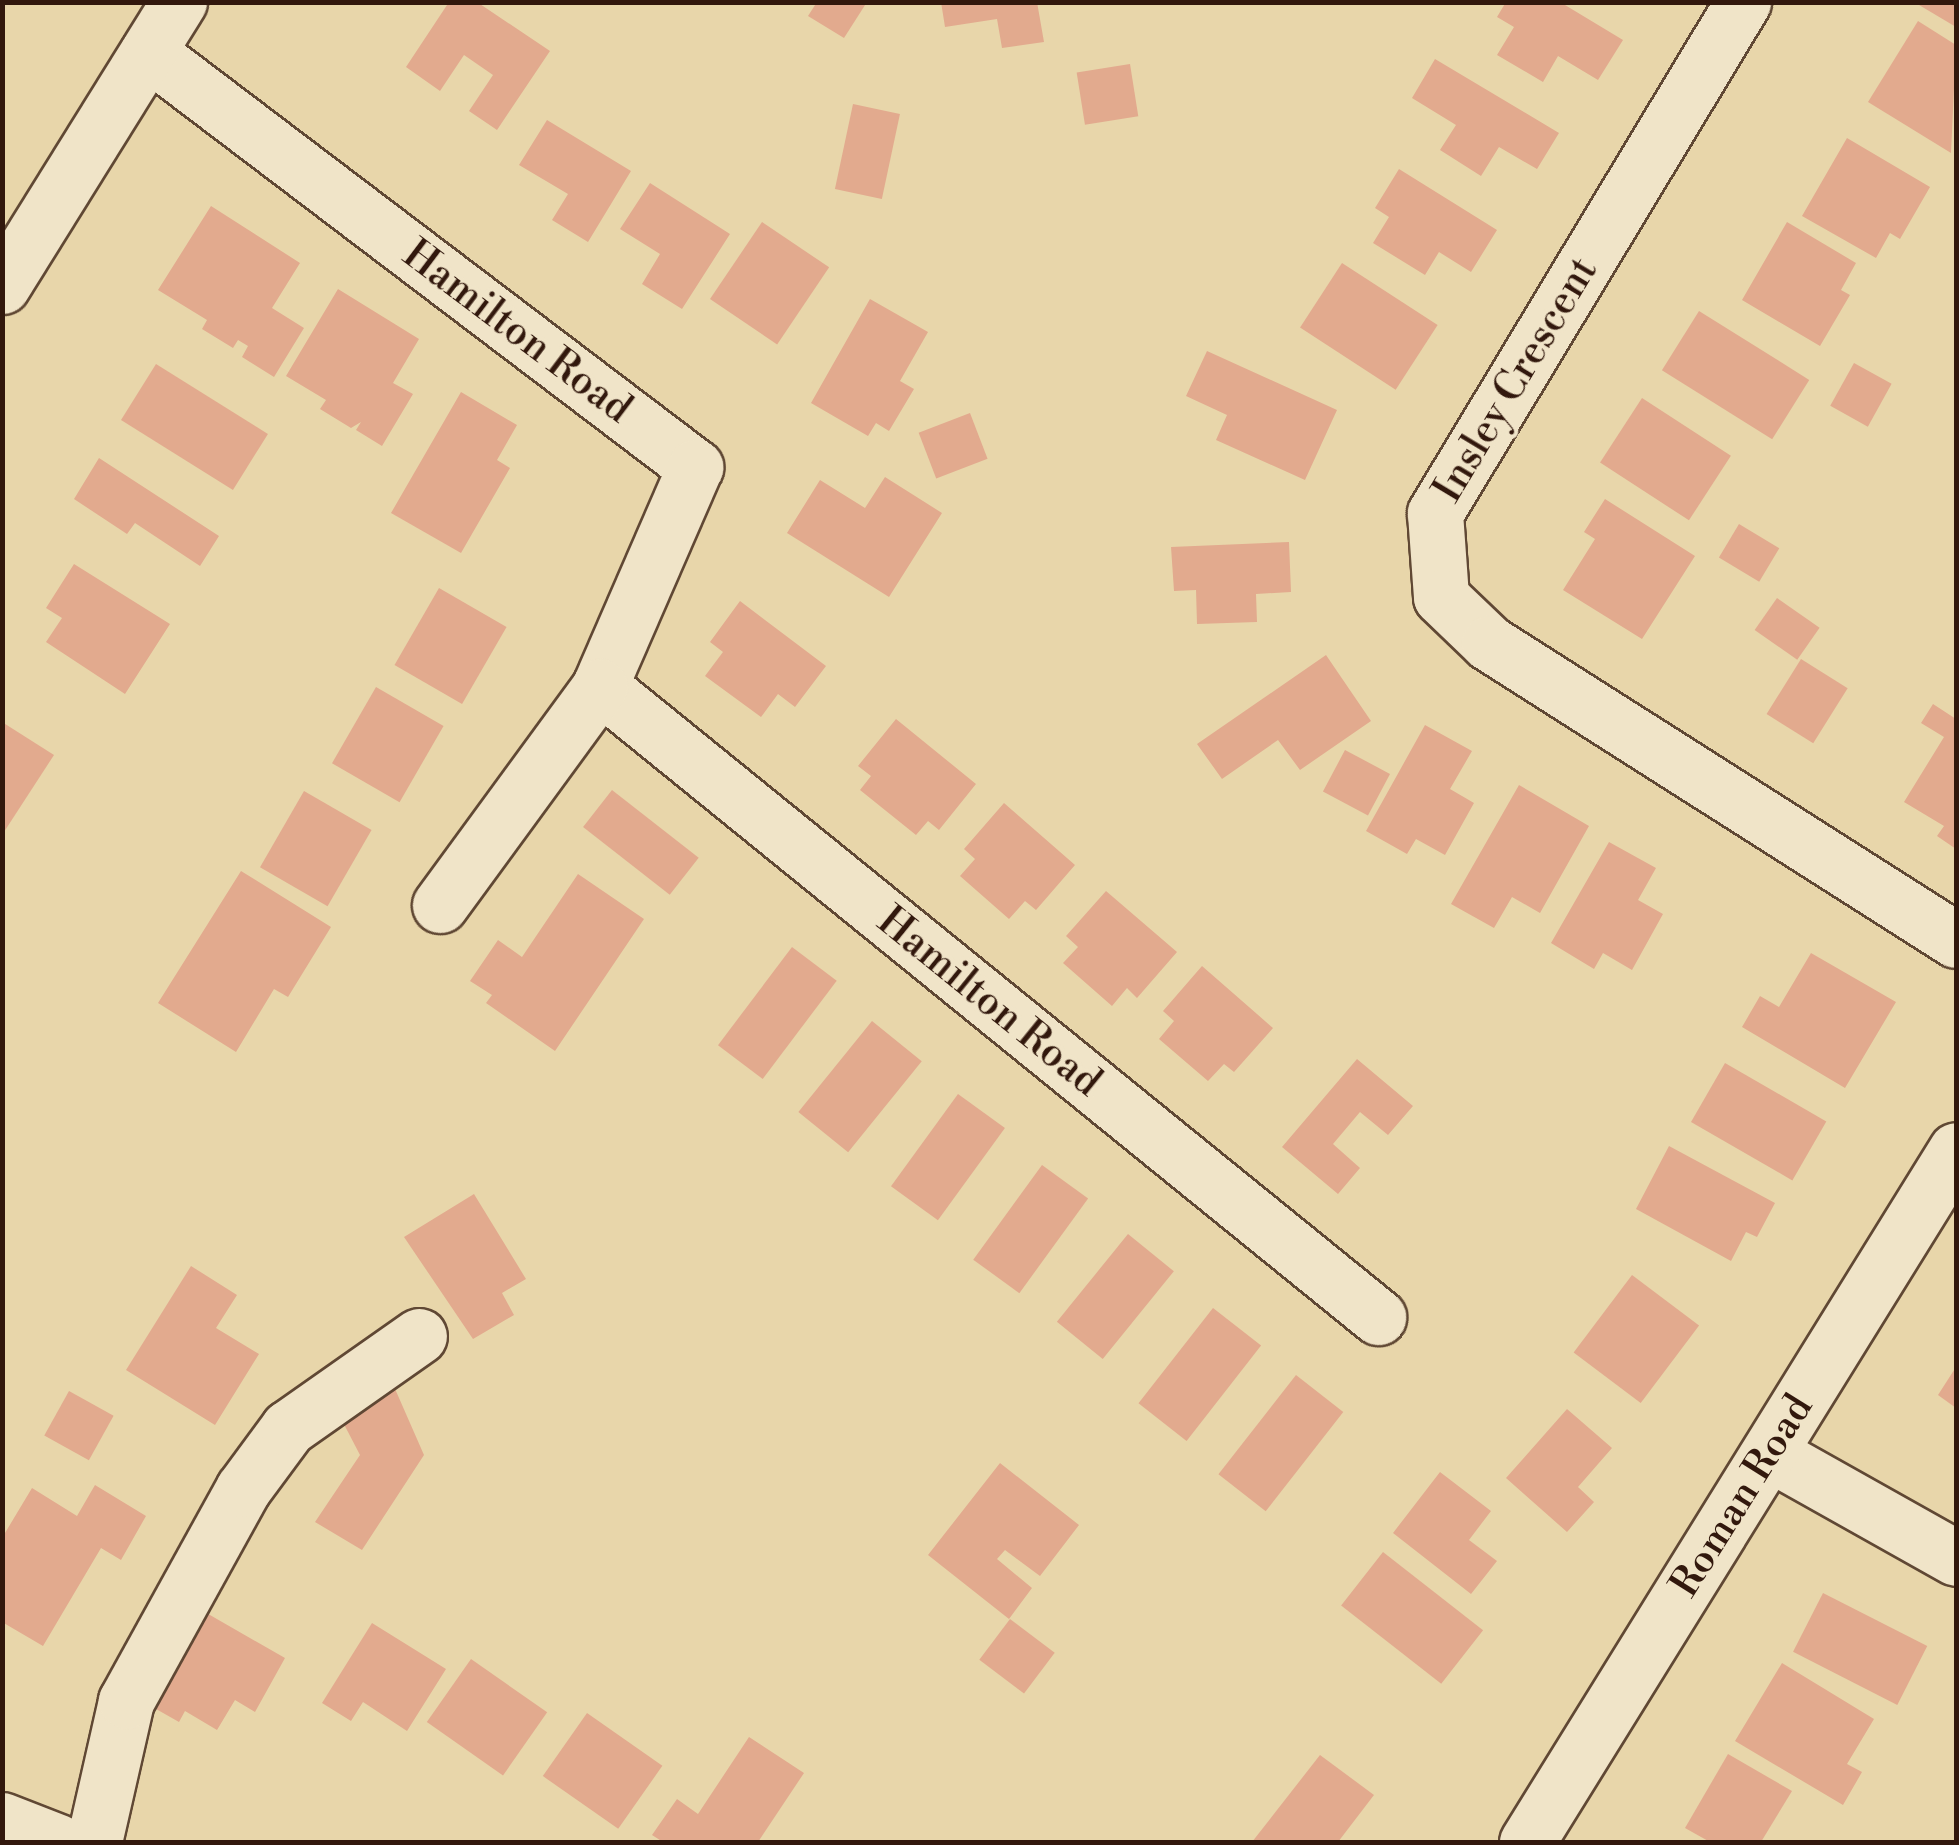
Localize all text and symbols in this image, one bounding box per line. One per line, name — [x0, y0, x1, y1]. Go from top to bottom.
street label: Hamilton Road — [393, 231, 641, 433]
street label: Insley Crescent — [1424, 249, 1608, 511]
street label: Hamilton Road — [868, 897, 1110, 1107]
street label: Roman Road — [1661, 1386, 1823, 1606]

